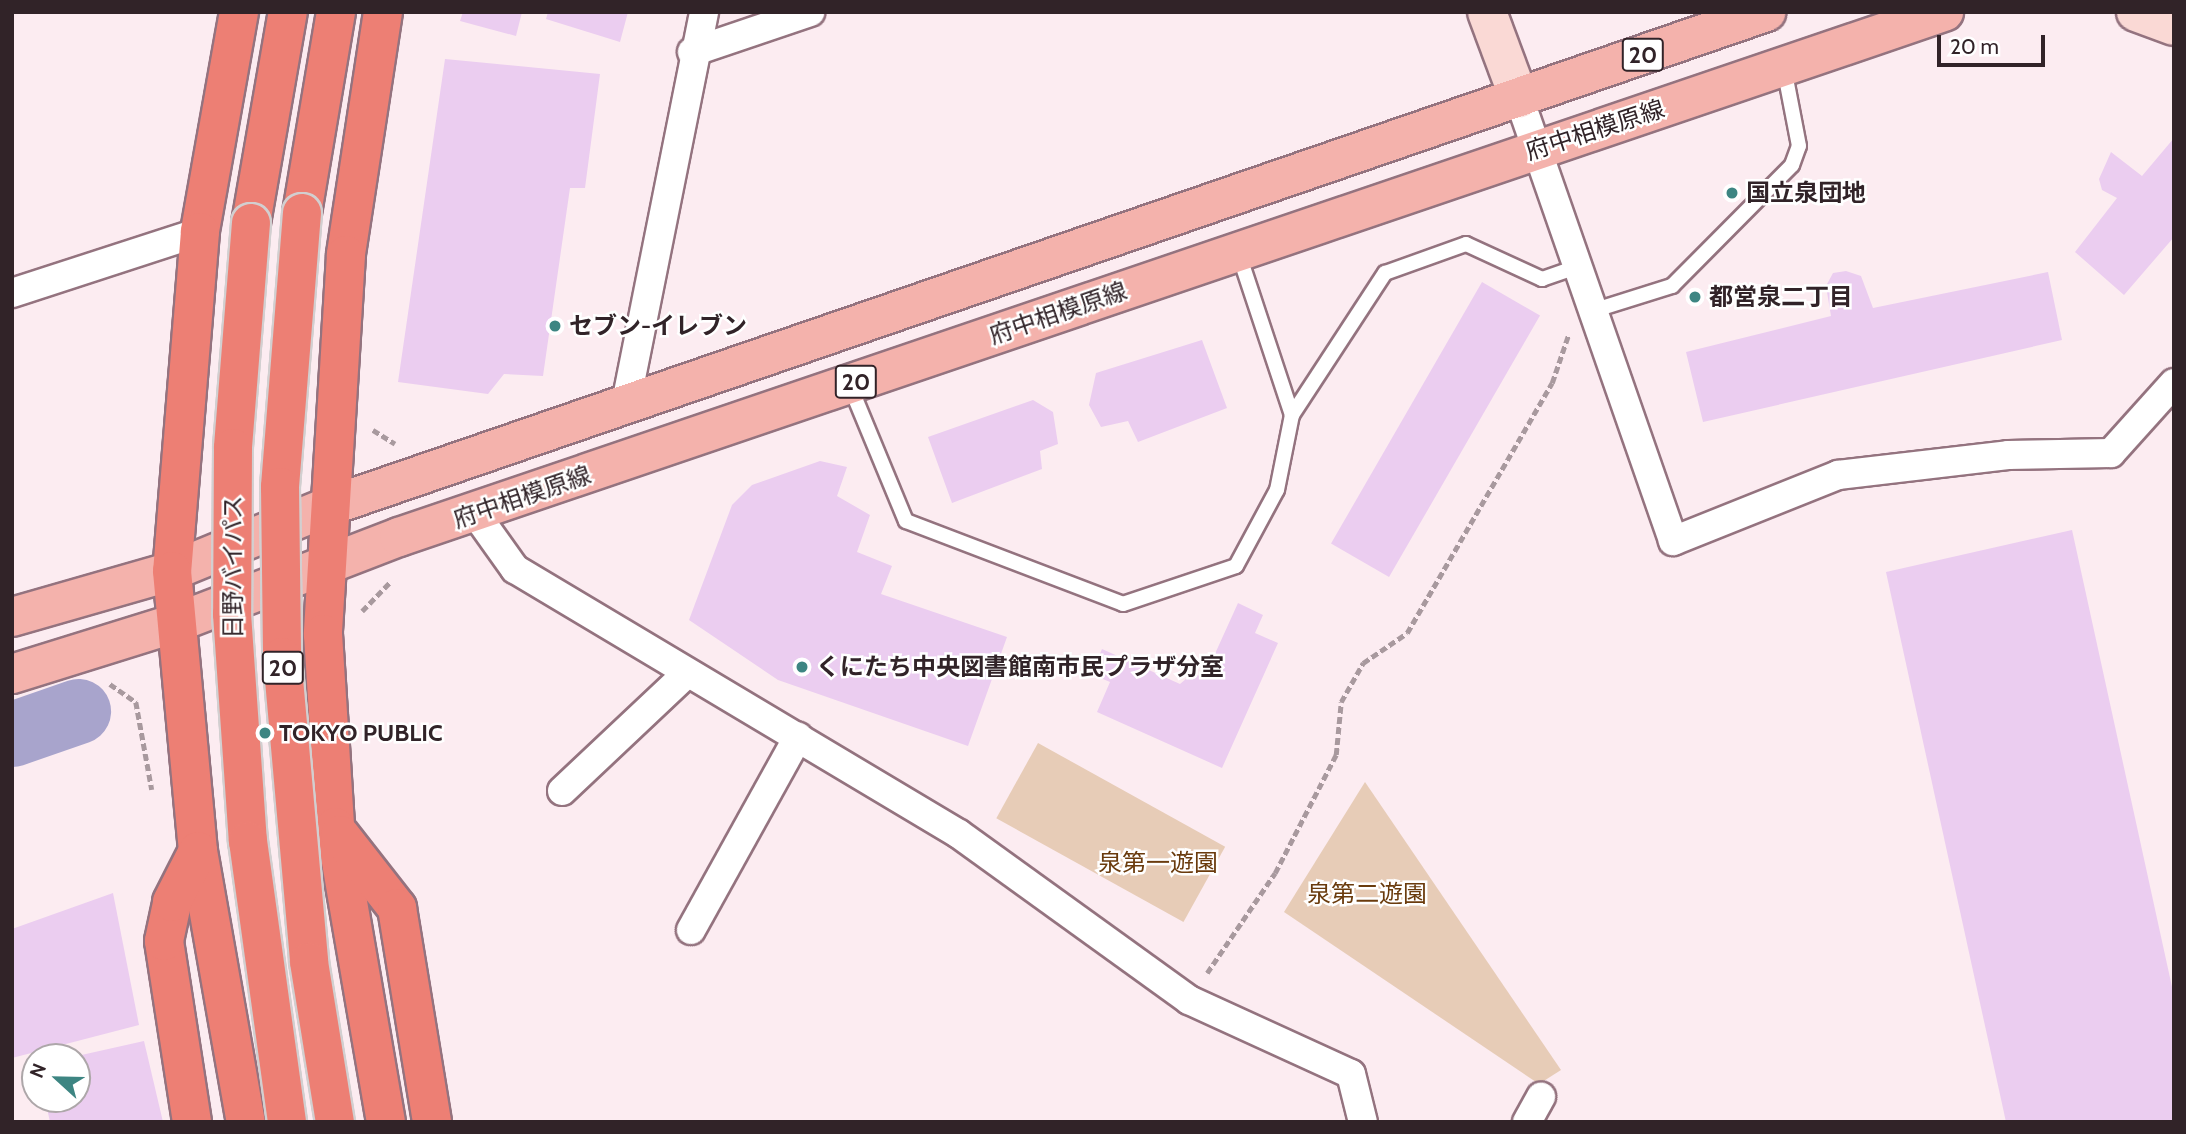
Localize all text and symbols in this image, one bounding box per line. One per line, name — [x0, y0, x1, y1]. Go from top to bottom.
scale bar — [1941, 21, 2050, 65]
text: 20 m — [1950, 34, 1999, 59]
road number: 20 — [1620, 36, 1666, 74]
street label: 府中相模原線 — [1522, 94, 1668, 166]
place label: 国立泉団地 — [1746, 179, 1866, 207]
marker: 国立泉団地 — [1724, 185, 1740, 201]
street label: 府中相模原線 — [985, 276, 1131, 350]
place label: 都営泉二丁目 — [1709, 283, 1853, 311]
marker: 都営泉二丁目 — [1687, 289, 1703, 305]
place label: セブン-イレブン — [569, 312, 747, 340]
marker: セブン-イレブン — [547, 318, 563, 334]
road number: 20 — [833, 362, 879, 402]
street label: 府中相模原線 — [449, 460, 595, 534]
street label: 日野バイパス — [219, 495, 247, 639]
road number: 20 — [260, 648, 306, 688]
place label: くにたち中央図書館南市民プラザ分室 — [816, 653, 1224, 681]
marker: くにたち中央図書館南市民プラザ分室 — [794, 659, 810, 675]
place label: TOKYO PUBLIC — [279, 719, 443, 747]
marker: TOKYO PUBLIC — [257, 725, 273, 741]
park label: 泉第一遊園 — [1098, 849, 1218, 877]
park label: 泉第二遊園 — [1307, 880, 1427, 908]
north arrow — [21, 1043, 91, 1113]
text: N — [25, 1060, 51, 1081]

